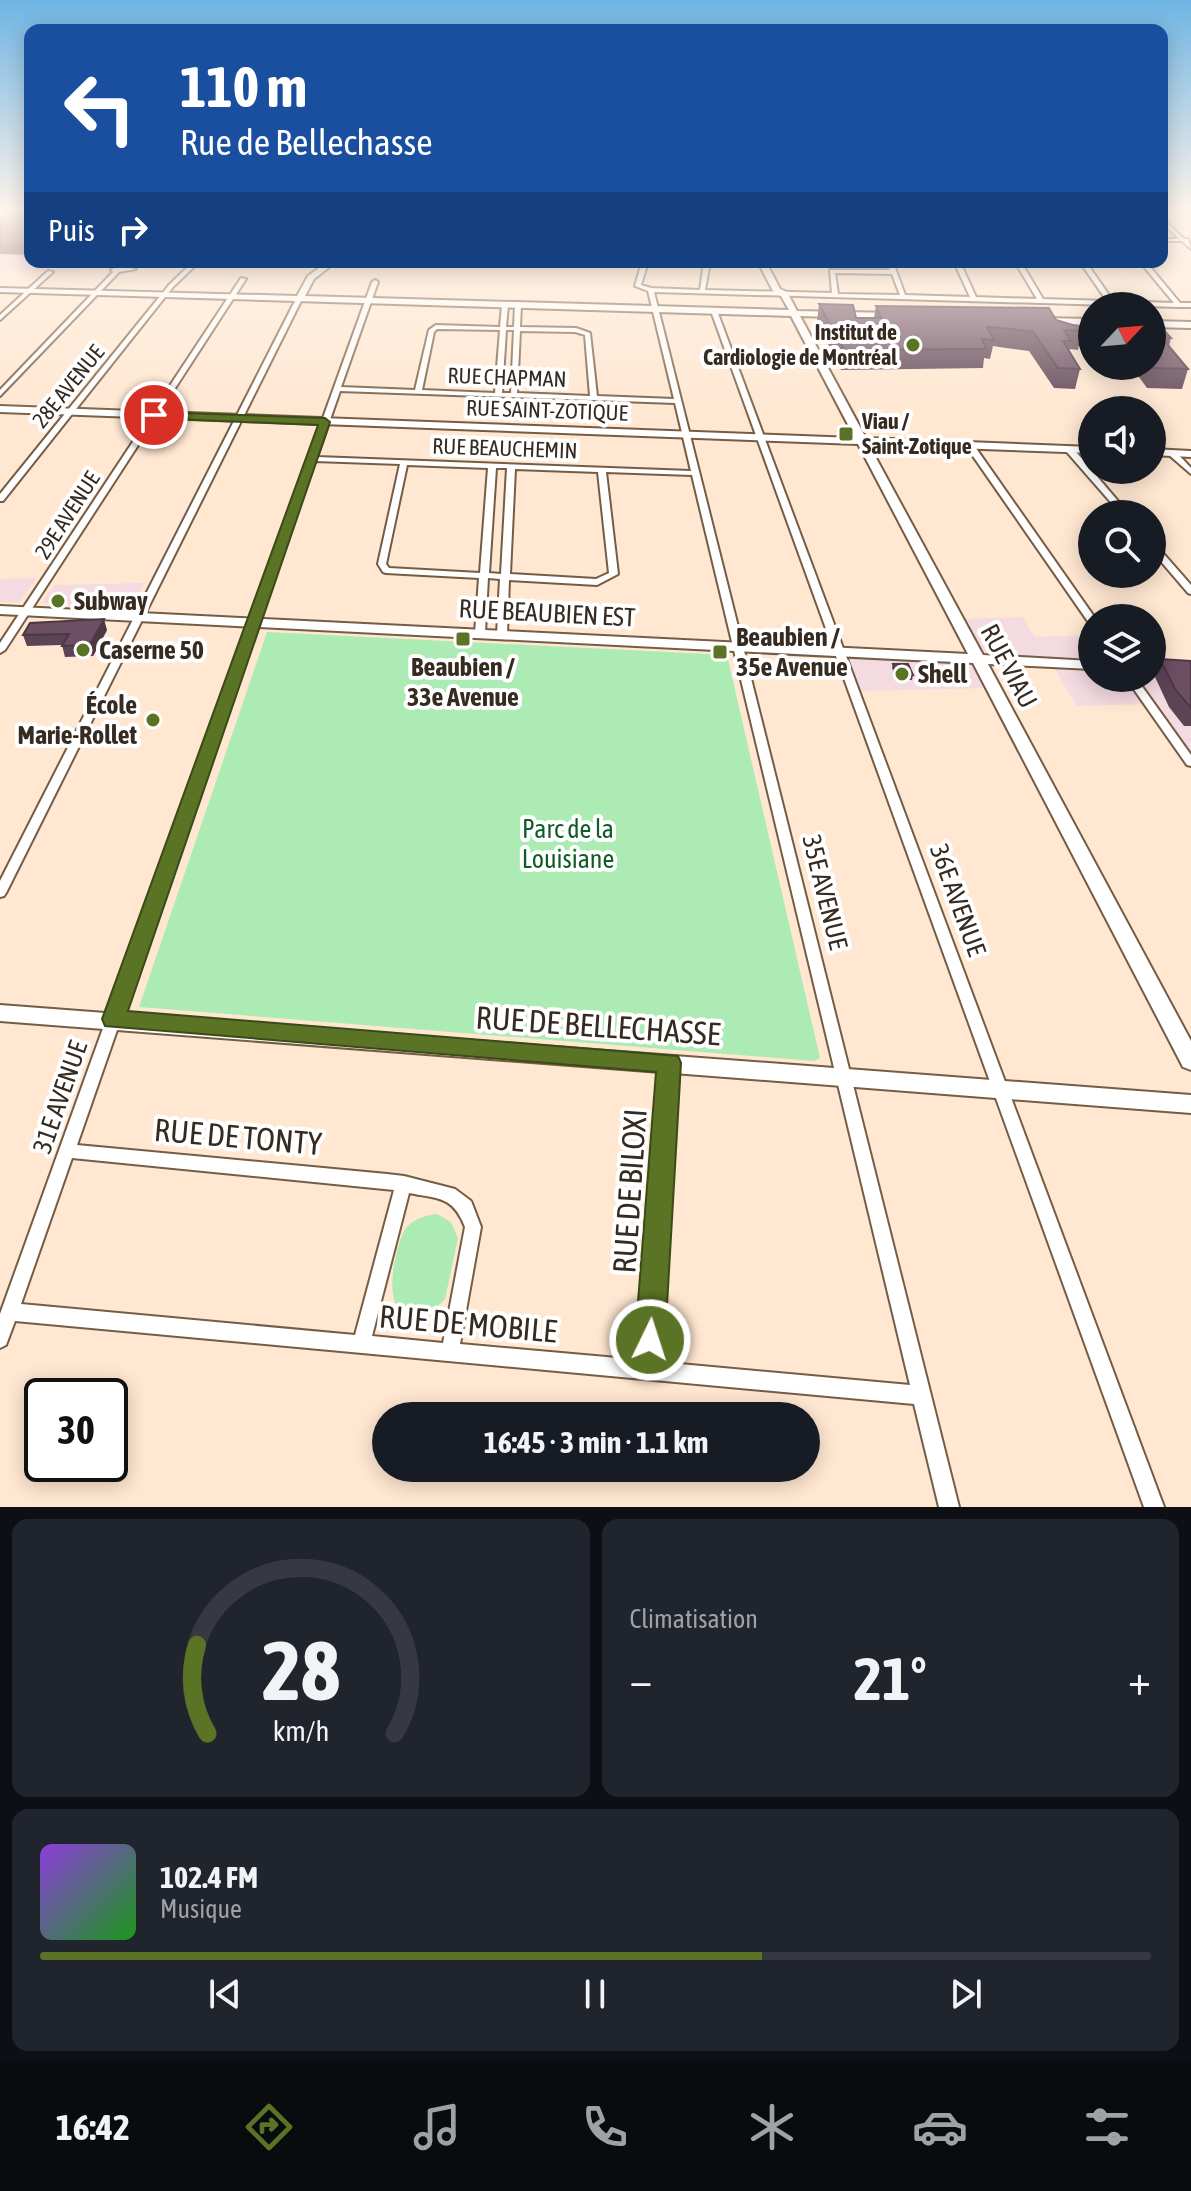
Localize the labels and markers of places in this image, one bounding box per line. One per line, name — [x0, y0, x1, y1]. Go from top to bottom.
place label: Institut de Cardiologie de Montréal — [703, 319, 898, 370]
marker: Institut de Cardiologie de Montréal — [904, 336, 922, 354]
pin — [120, 381, 188, 449]
place label: Viau / Saint-Zotique — [861, 408, 972, 459]
marker: Viau / Saint-Zotique — [837, 425, 855, 443]
place label: Subway — [74, 586, 148, 616]
marker: Subway — [49, 592, 67, 610]
place label: Beaubien / 35e Avenue — [736, 622, 848, 682]
marker: Beaubien / 33e Avenue — [454, 630, 472, 648]
place label: Caserne 50 — [99, 635, 204, 665]
marker: Caserne 50 — [74, 641, 92, 659]
marker: Beaubien / 35e Avenue — [711, 643, 729, 661]
place label: Beaubien / 33e Avenue — [407, 652, 519, 712]
place label: Shell — [918, 659, 968, 689]
marker: Shell — [893, 665, 911, 683]
place label: École Marie-Rollet — [18, 690, 138, 750]
marker: École Marie-Rollet — [144, 711, 162, 729]

